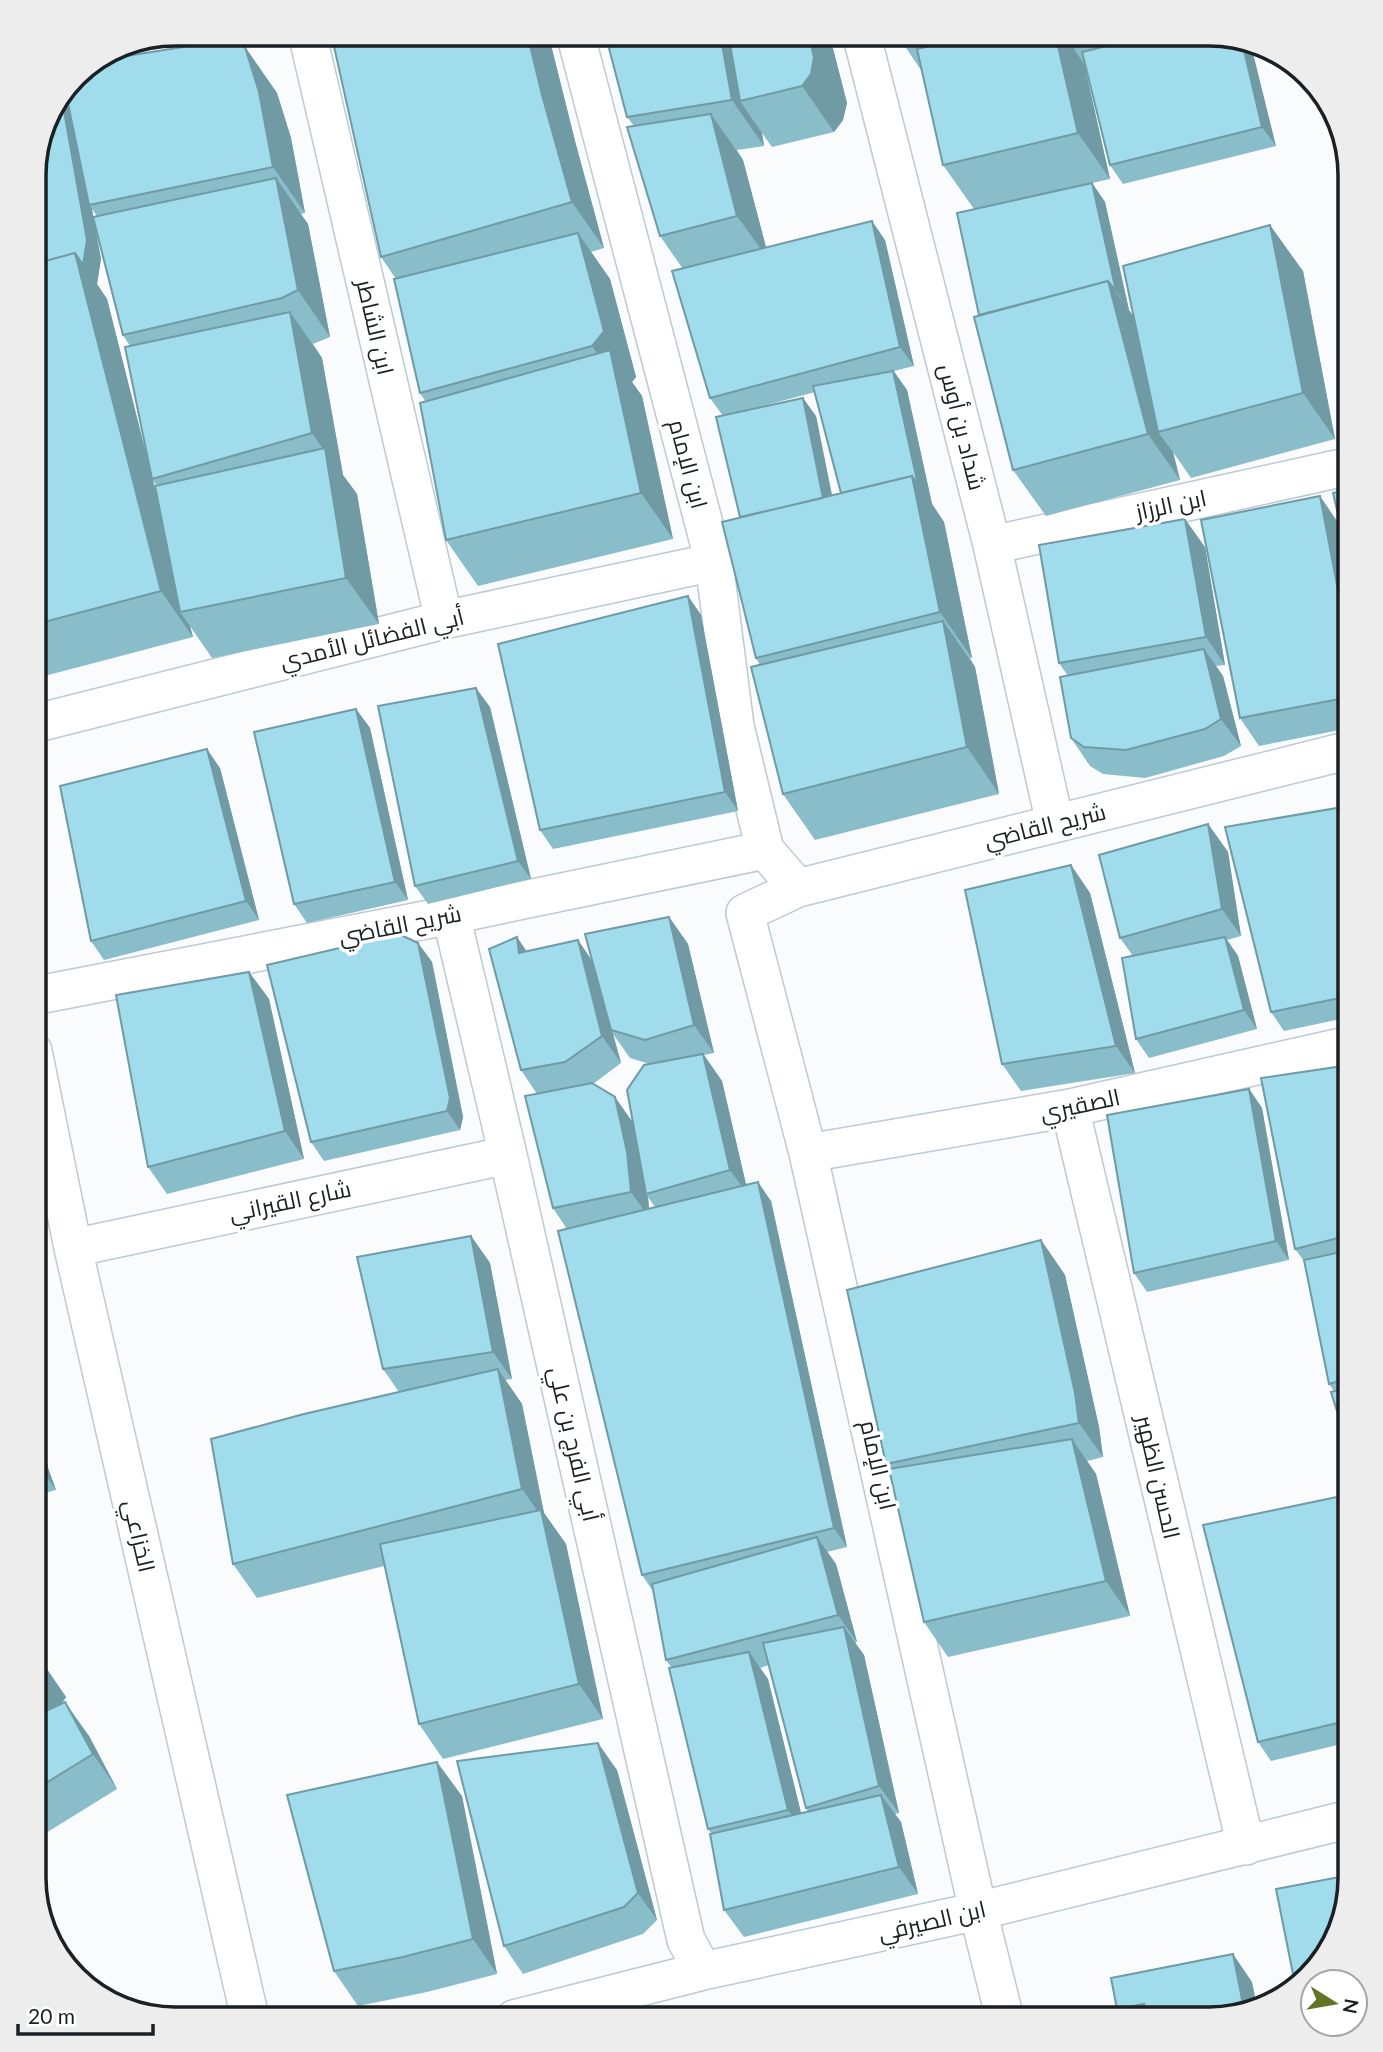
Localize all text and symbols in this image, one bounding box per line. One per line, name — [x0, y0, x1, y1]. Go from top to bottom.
street label: ابن الشاطر — [350, 274, 401, 378]
street label: شداد بن أوس — [933, 361, 992, 493]
street label: ابن الإمام — [661, 416, 714, 512]
street label: ابن الرزاز — [1131, 483, 1209, 527]
street label: أبي الفضائل الأمدي — [277, 602, 468, 679]
street label: شريح القاضي — [981, 796, 1109, 858]
street label: شريح القاضي — [336, 898, 464, 954]
street label: الصقيري — [1037, 1082, 1123, 1131]
street label: شارع القيراني — [226, 1173, 354, 1231]
street label: أبي الفرج بن علي — [539, 1364, 606, 1525]
street label: الحسن الظهير — [1130, 1410, 1187, 1542]
street label: ابن الإمام — [852, 1417, 903, 1513]
street label: الخزاعي — [113, 1497, 162, 1576]
street label: ابن الصيرفي — [875, 1894, 990, 1951]
north arrow — [1299, 1968, 1369, 2038]
scale bar — [18, 1993, 152, 2037]
text: N — [1338, 1997, 1364, 2016]
text: 20 m — [28, 2003, 75, 2028]

